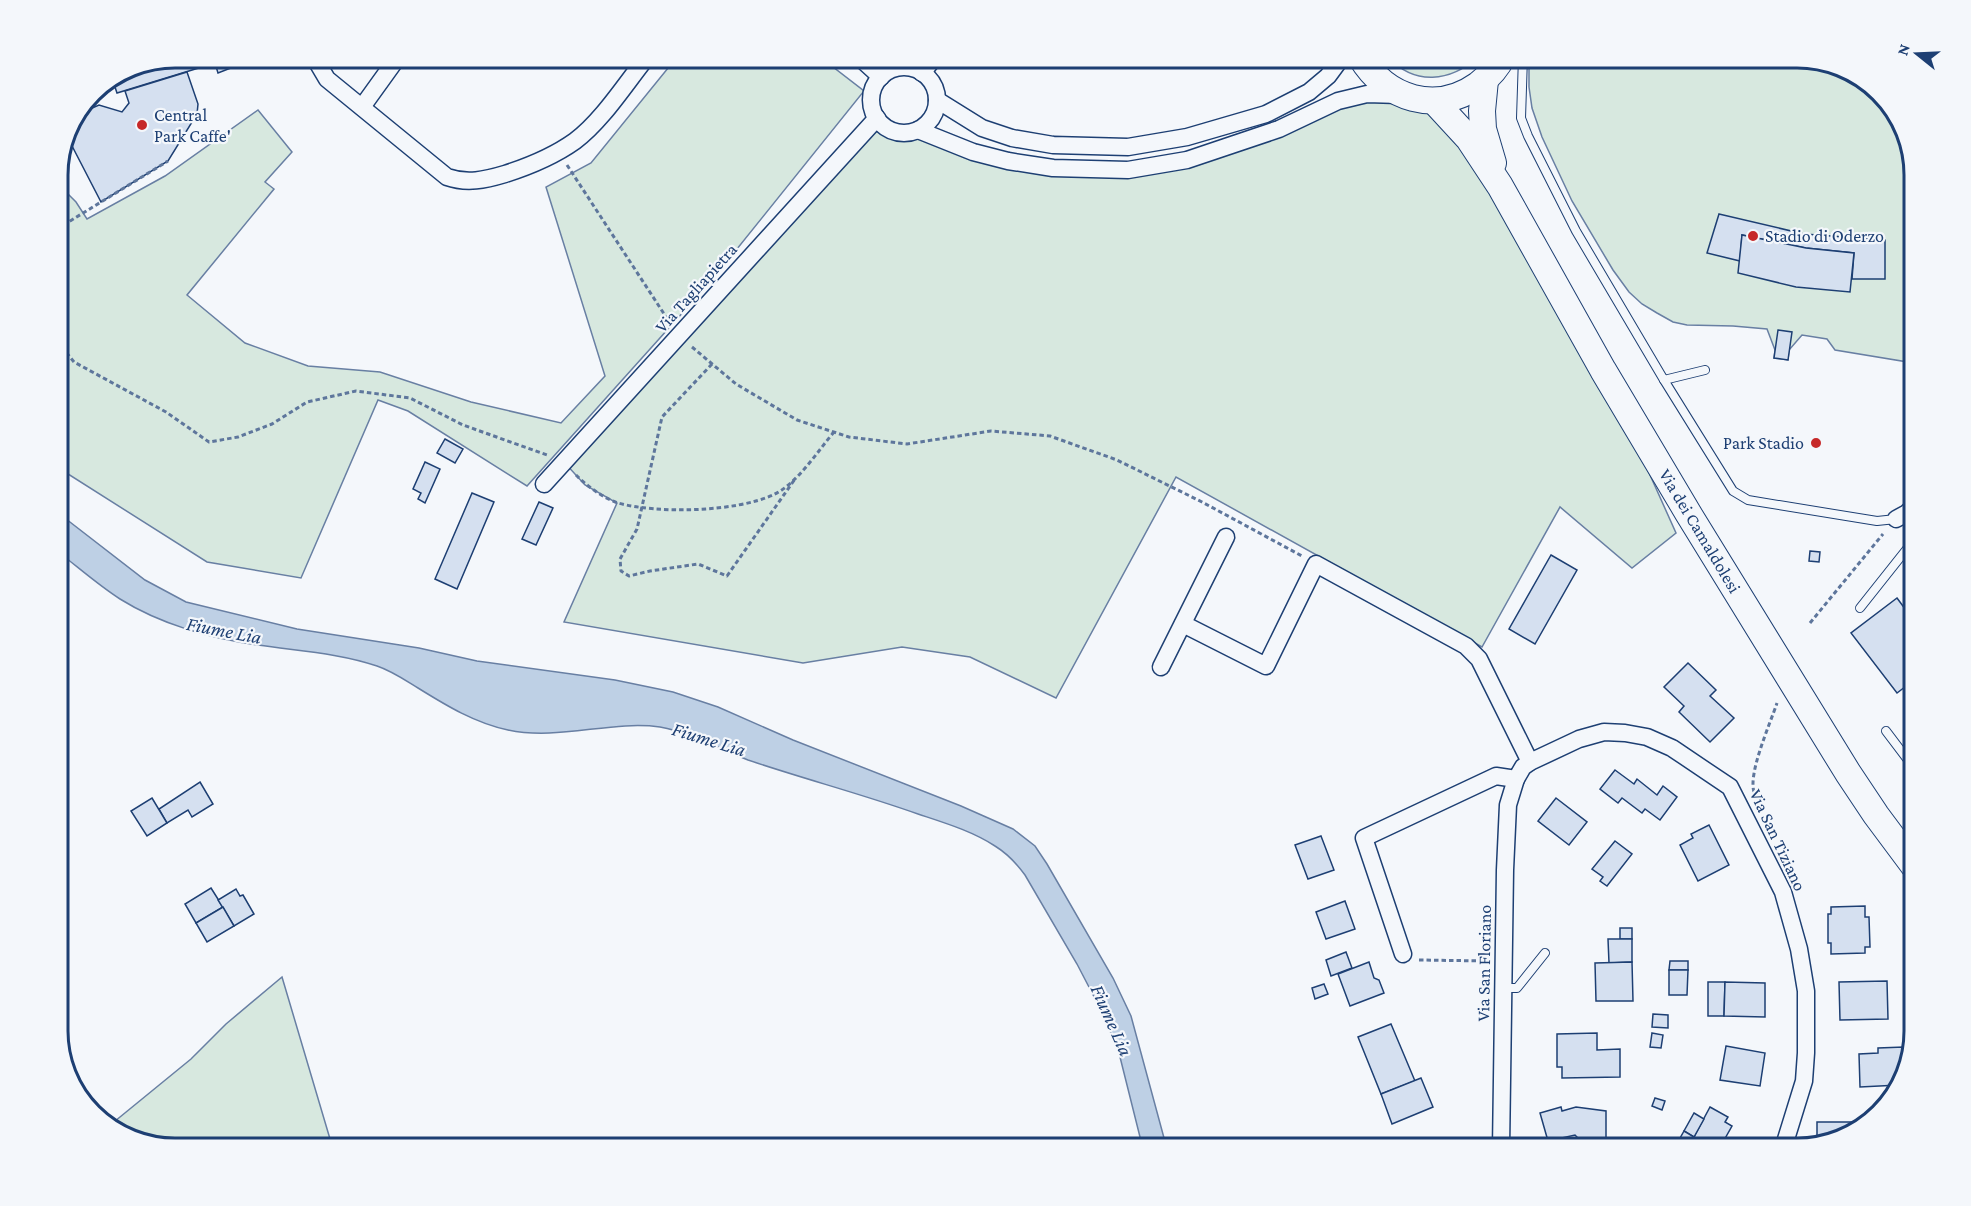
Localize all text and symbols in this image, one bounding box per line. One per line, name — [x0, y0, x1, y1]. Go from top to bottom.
north arrow — [1887, 24, 1947, 84]
text: N — [1893, 42, 1913, 57]
place label: Central Park Caffe' — [154, 105, 231, 146]
marker: Central Park Caffe' — [135, 118, 149, 132]
place label: Stadio di Oderzo — [1765, 226, 1884, 246]
marker: Stadio di Oderzo — [1746, 229, 1760, 243]
street label: Via Tagliapietra — [651, 239, 741, 337]
place label: Park Stadio — [1723, 433, 1804, 453]
marker: Park Stadio — [1809, 436, 1823, 450]
street label: Via dei Camaldolesi — [1655, 465, 1745, 597]
water label: Fiume Lia — [185, 612, 263, 648]
water label: Fiume Lia — [669, 717, 749, 761]
street label: Via San Tiziano — [1746, 786, 1810, 894]
street label: Via San Floriano — [1473, 904, 1495, 1022]
water label: Fiume Lia — [1087, 981, 1137, 1059]

